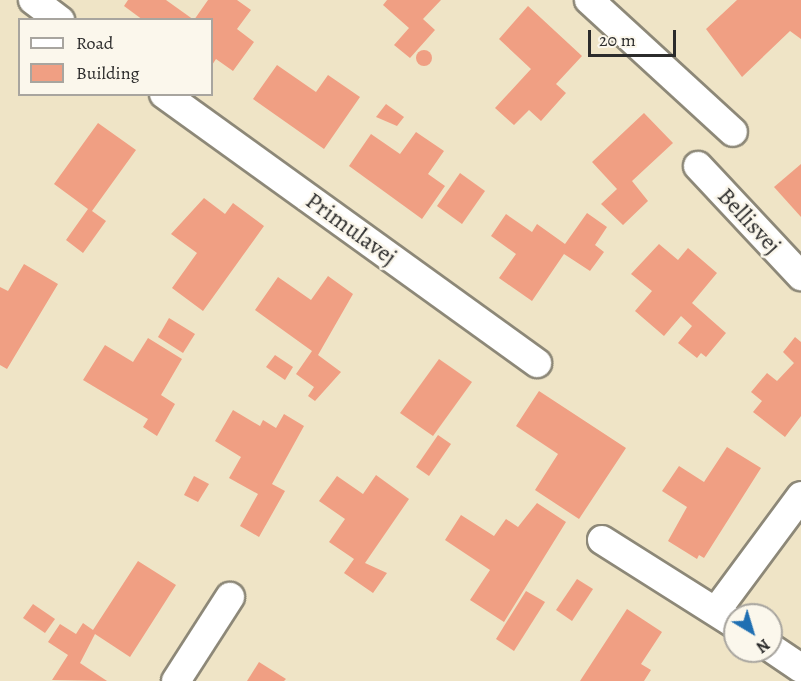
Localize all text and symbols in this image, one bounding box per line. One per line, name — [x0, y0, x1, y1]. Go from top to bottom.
legend — [18, 18, 213, 96]
scale bar — [591, 18, 680, 56]
text: 20 m — [599, 28, 636, 52]
text: Road — [76, 31, 113, 55]
text: Building — [76, 61, 140, 85]
street label: Bellisvej — [711, 182, 787, 260]
street label: Primulavej — [300, 186, 402, 272]
north arrow — [723, 603, 783, 663]
text: N — [751, 633, 774, 658]

